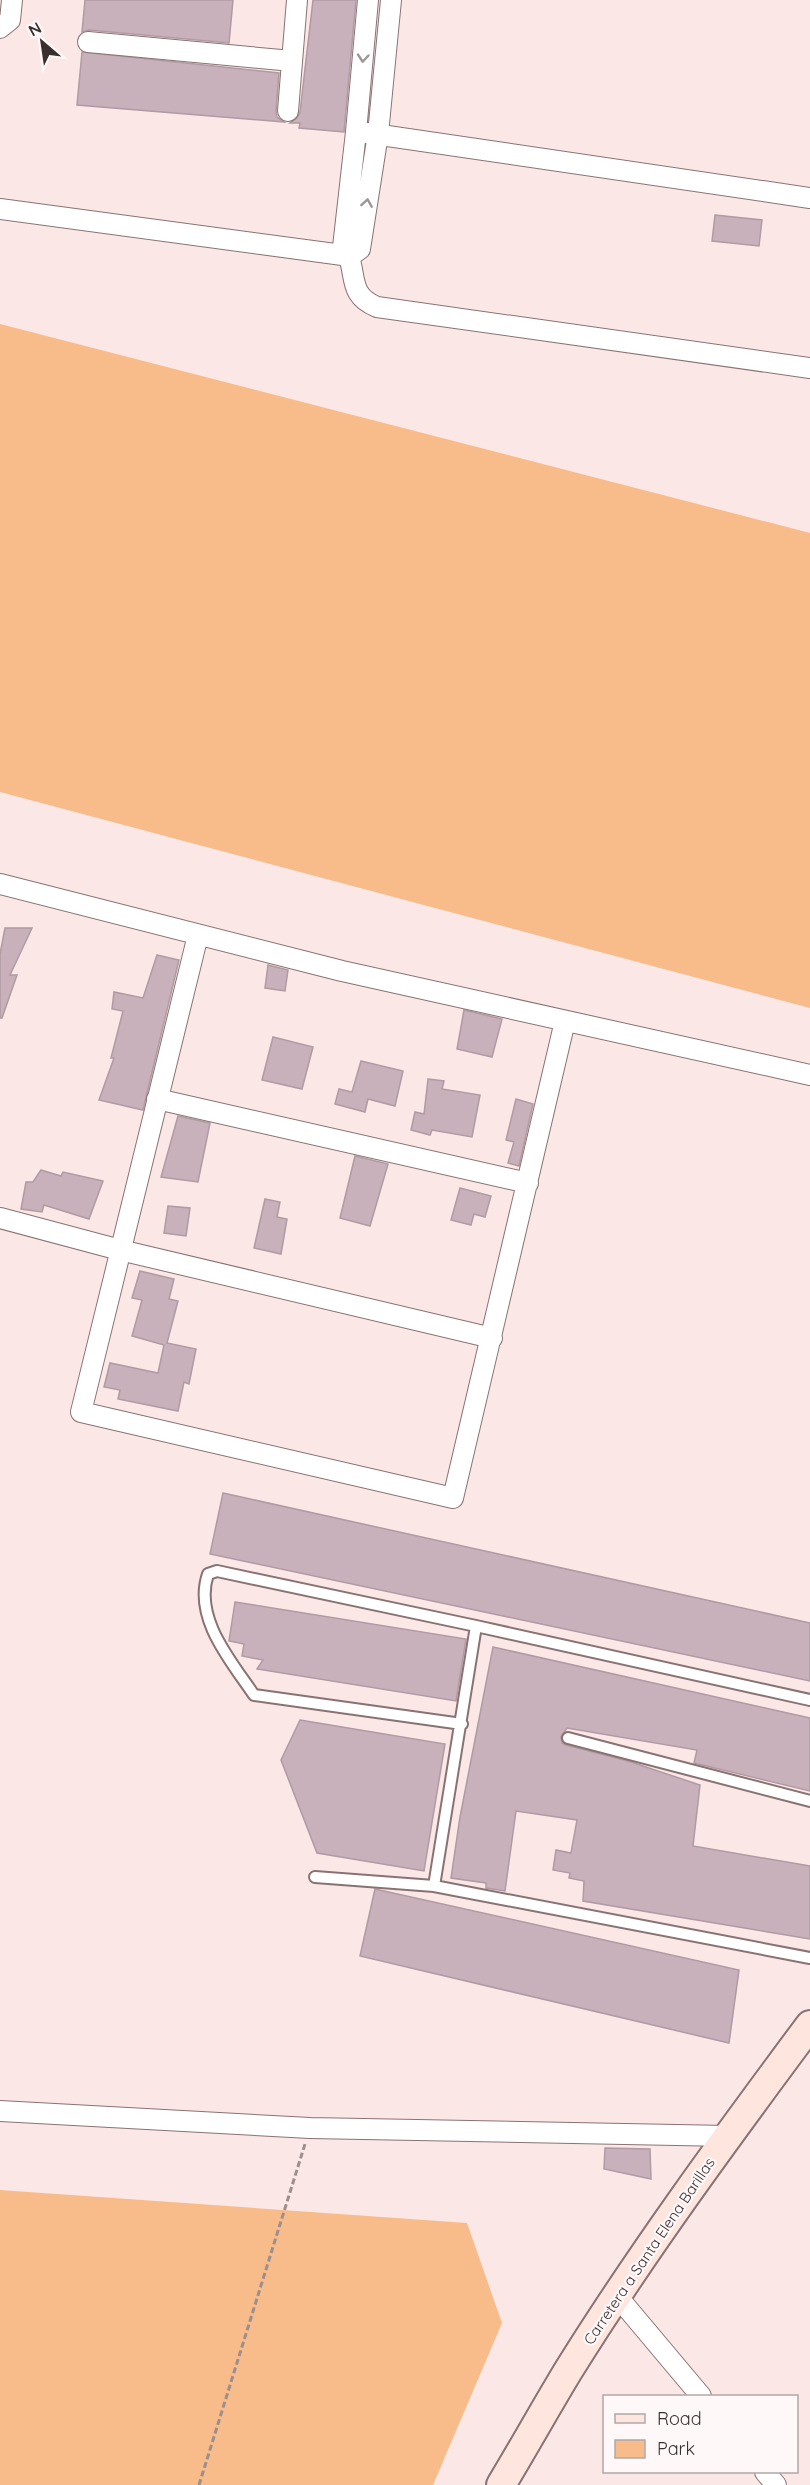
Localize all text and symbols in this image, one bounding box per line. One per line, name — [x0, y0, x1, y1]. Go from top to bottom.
north arrow — [12, 12, 72, 72]
text: N — [25, 17, 45, 40]
one-way arrow — [357, 54, 370, 63]
one-way arrow — [361, 198, 373, 208]
street label: Carretera a Santa Elena Barillas — [579, 2154, 719, 2348]
legend — [603, 2395, 798, 2473]
text: Road — [657, 2407, 702, 2430]
text: Park — [657, 2437, 695, 2460]

